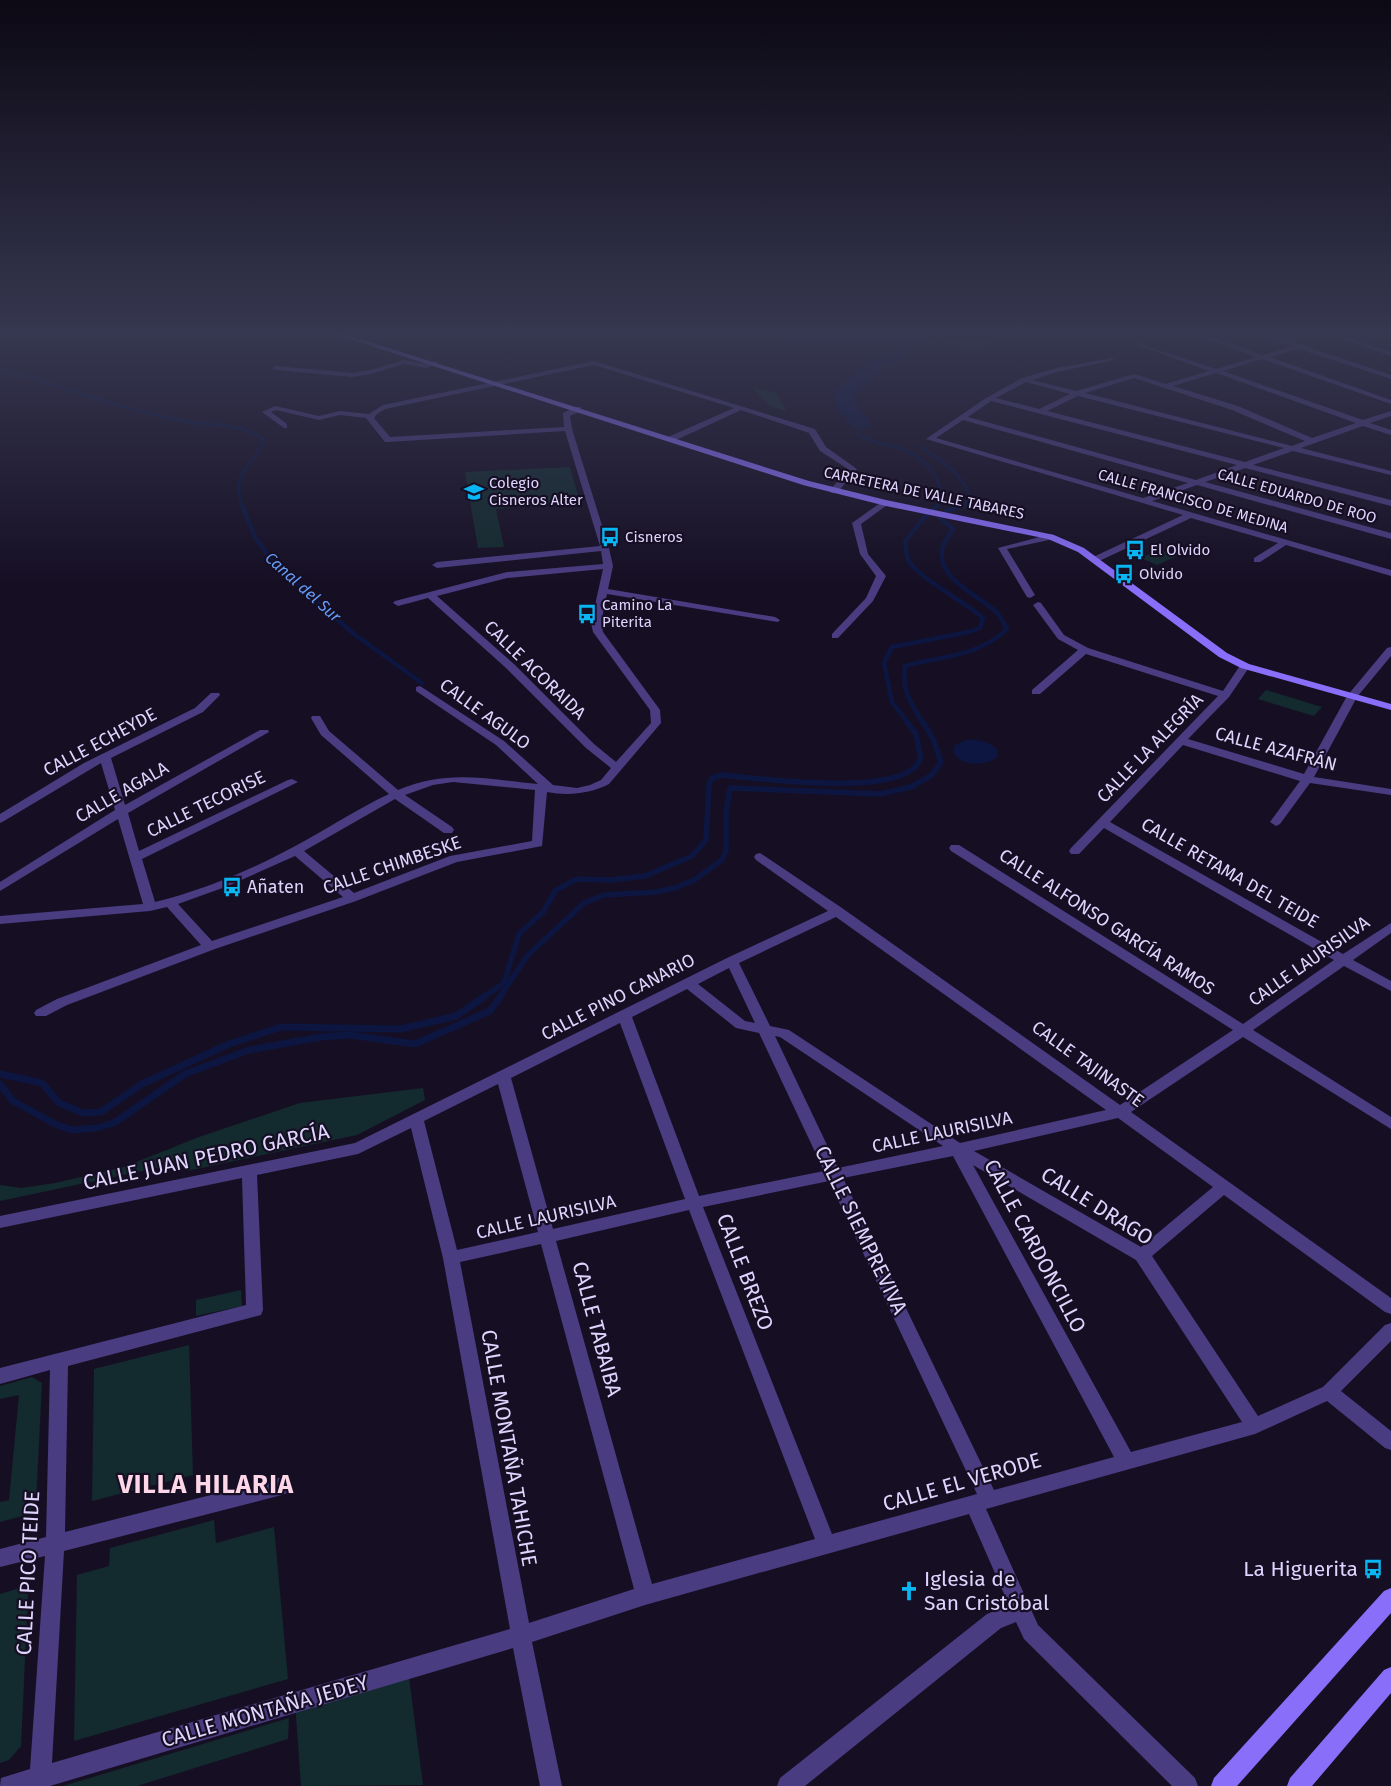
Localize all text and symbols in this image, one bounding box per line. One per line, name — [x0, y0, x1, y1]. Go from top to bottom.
street label: CARRETERA DE VALLE TABARES — [822, 463, 1026, 523]
street label: CALLE FRANCISCO DE MEDINA — [1096, 465, 1291, 537]
street label: CALLE EDUARDO DE ROO — [1215, 465, 1379, 527]
place label: Colegio Cisneros Alter — [489, 474, 583, 509]
school or university icon: Colegio Cisneros Alter — [463, 481, 485, 503]
bus stop icon: Cisneros — [599, 526, 621, 548]
place label: Cisneros — [625, 528, 683, 546]
bus stop icon: El Olvido — [1124, 539, 1146, 561]
place label: El Olvido — [1150, 541, 1210, 559]
water label: Canal del Sur — [261, 548, 345, 626]
bus stop icon: Olvido — [1113, 563, 1135, 585]
place label: Olvido — [1139, 565, 1183, 583]
place label: Camino La Piterita — [602, 596, 673, 631]
bus stop icon: Camino La Piterita — [576, 603, 598, 625]
street label: CALLE ACORAIDA — [479, 616, 591, 725]
street label: CALLE AGULO — [435, 674, 535, 754]
street label: CALLE LA ALEGRÍA — [1092, 688, 1208, 807]
street label: CALLE ECHEYDE — [40, 703, 160, 781]
street label: CALLE AZAFRÁN — [1213, 721, 1340, 776]
street label: CALLE AGALA — [72, 756, 173, 827]
street label: CALLE TECORISE — [143, 766, 269, 842]
street label: CALLE RETAMA DEL TEIDE — [1137, 813, 1323, 933]
street label: CALLE CHIMBESKE — [320, 831, 464, 899]
street label: CALLE ALFONSO GARCÍA RAMOS — [995, 843, 1220, 1000]
bus stop icon: Añaten — [221, 876, 243, 898]
place label: Añaten — [247, 876, 304, 898]
street label: CALLE LAURISILVA — [1244, 911, 1374, 1011]
street label: CALLE PINO CANARIO — [537, 949, 699, 1045]
street label: CALLE TAJINASTE — [1028, 1016, 1148, 1112]
street label: CALLE LAURISILVA — [870, 1106, 1015, 1158]
street label: CALLE JUAN PEDRO GARCÍA — [81, 1118, 331, 1196]
street label: CALLE SIEMPREVIVA — [809, 1142, 913, 1318]
street label: CALLE CARDONCILLO — [978, 1155, 1092, 1337]
street label: CALLE DRAGO — [1036, 1161, 1158, 1251]
street label: CALLE LAURISILVA — [474, 1190, 619, 1244]
street label: CALLE BREZO — [711, 1210, 779, 1334]
street label: CALLE TABAIBA — [566, 1259, 628, 1399]
street label: CALLE MONTAÑA TAHICHE — [475, 1328, 543, 1568]
street label: CALLE EL VERODE — [880, 1447, 1044, 1517]
district label: VILLA HILARIA — [117, 1469, 294, 1500]
street label: CALLE PICO TEIDE — [11, 1490, 45, 1656]
place label: La Higuerita — [1243, 1556, 1358, 1582]
bus stop icon: La Higuerita — [1362, 1558, 1384, 1580]
place label: Iglesia de San Cristóbal — [924, 1566, 1049, 1616]
church icon: Iglesia de San Cristóbal — [898, 1580, 920, 1602]
street label: CALLE MONTAÑA JEDEY — [158, 1669, 372, 1753]

